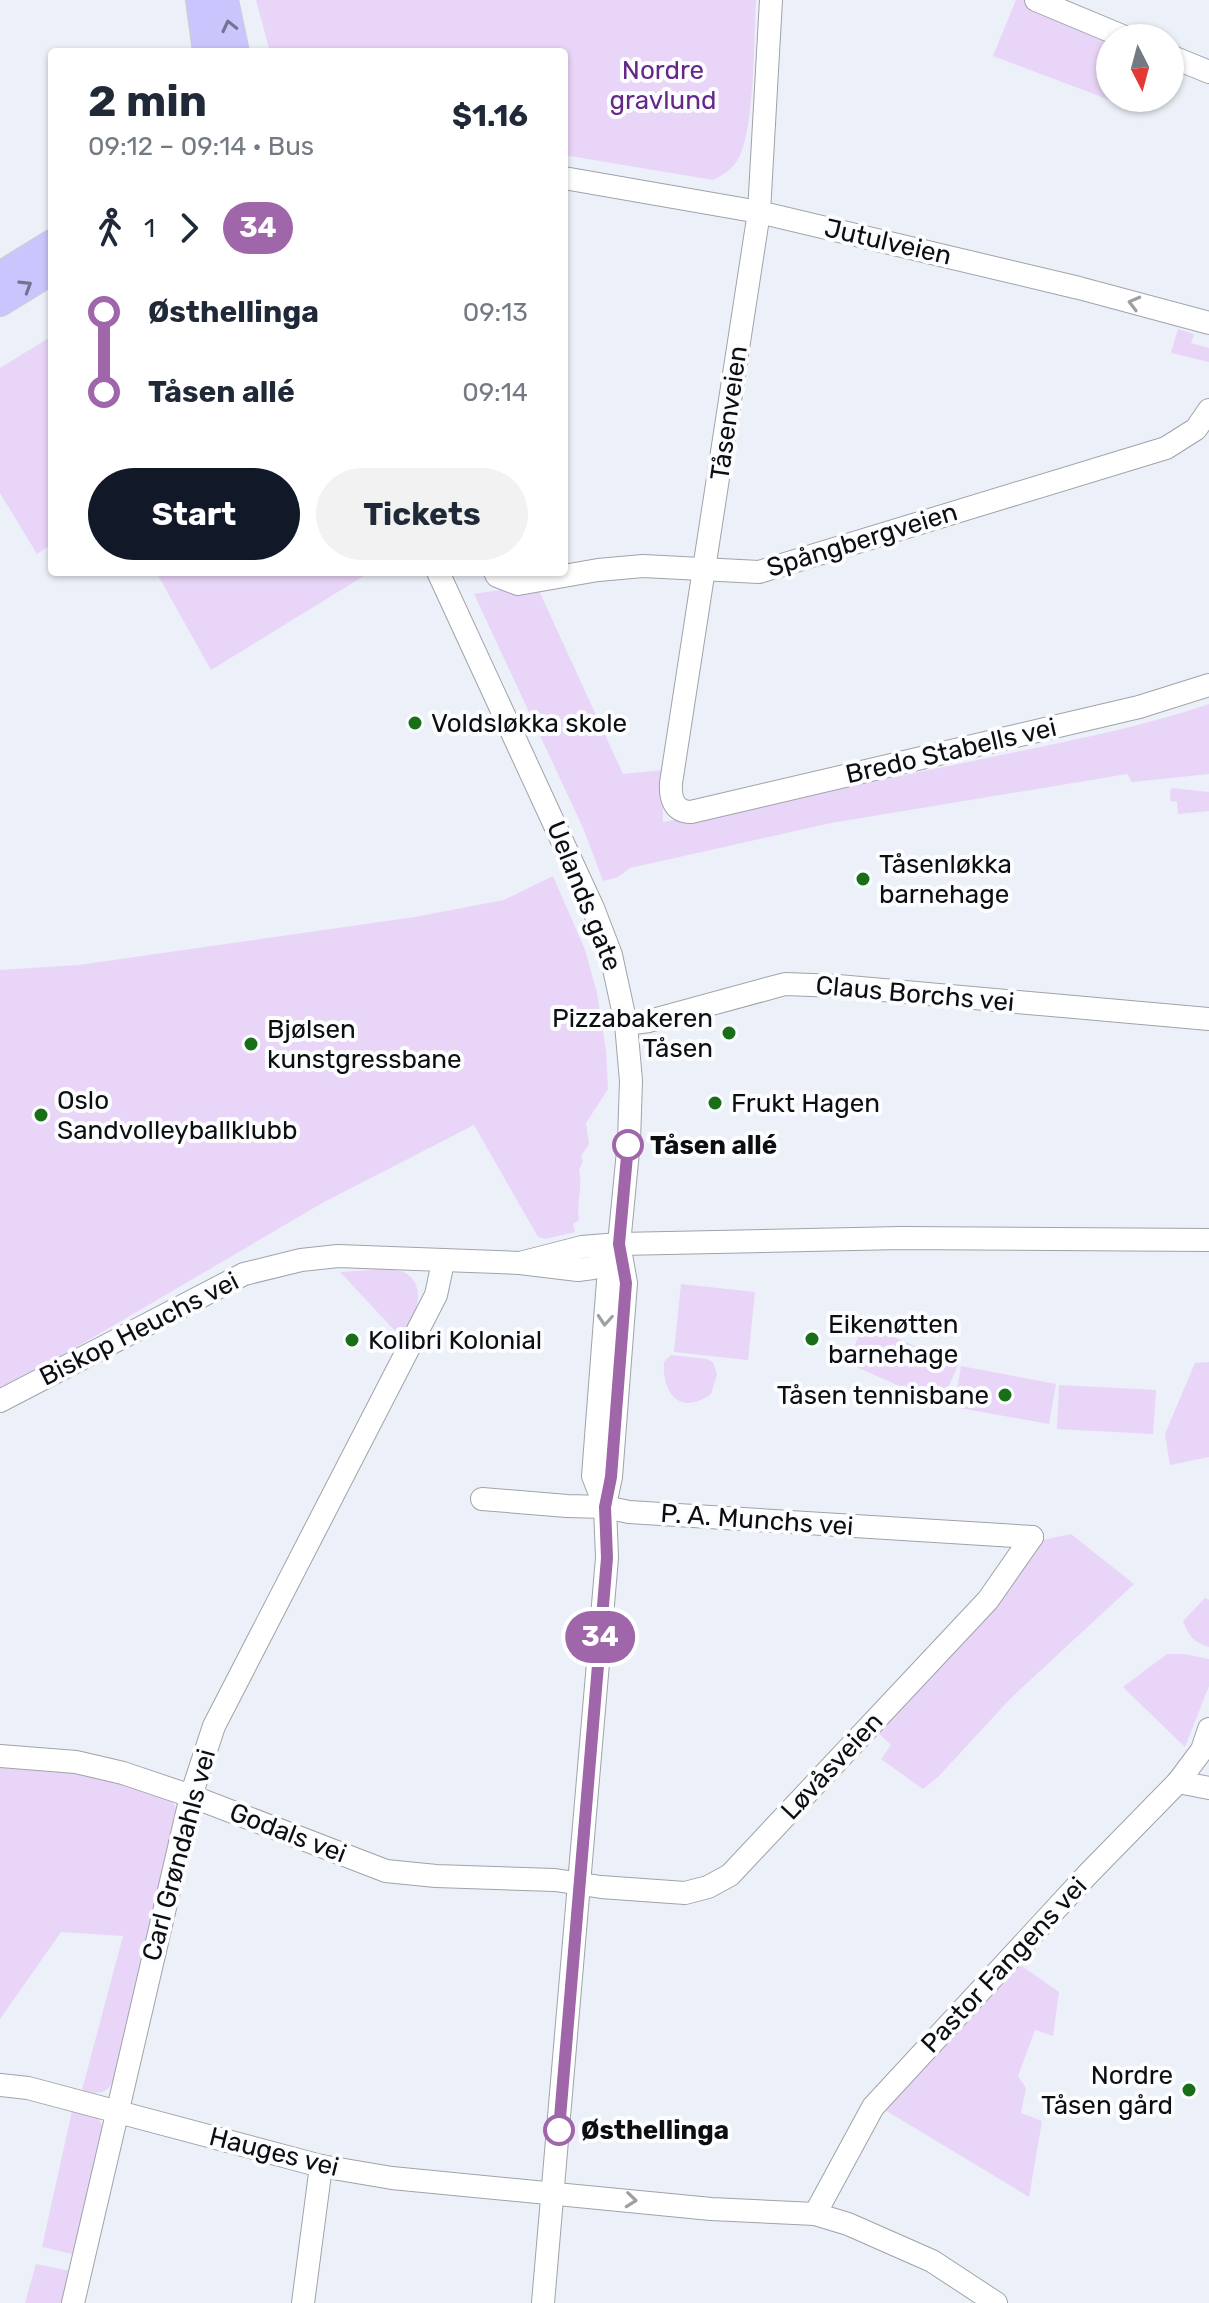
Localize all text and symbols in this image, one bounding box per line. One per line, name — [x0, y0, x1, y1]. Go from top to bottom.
one-way arrow — [221, 20, 238, 33]
north arrow — [1096, 24, 1184, 112]
map controls — [1096, 24, 1184, 112]
park label: Nordre gravlund — [610, 55, 716, 116]
text: 2 min — [88, 75, 207, 127]
text: $1.16 — [452, 98, 528, 134]
text: 09:12 – 09:14 · Bus — [88, 131, 314, 162]
icon: walk — [88, 206, 132, 250]
icon: forward — [167, 206, 211, 250]
text: 34 — [239, 211, 277, 244]
street label: Jutulveien — [822, 212, 954, 272]
text: 1 — [144, 213, 155, 244]
one-way arrow — [17, 281, 32, 296]
text: Østhellinga — [148, 294, 319, 330]
one-way arrow — [1127, 295, 1141, 312]
text: 09:13 — [463, 297, 528, 328]
street label: Tåsenveien — [704, 344, 754, 482]
text: Tåsen allé — [148, 374, 295, 410]
text: 09:14 — [462, 377, 528, 408]
button: Start — [88, 468, 300, 560]
button: Tickets — [316, 468, 528, 560]
street label: Spångbergveien — [763, 496, 961, 584]
place label: Voldsløkka skole — [431, 708, 627, 739]
street label: Bredo Stabells vei — [843, 712, 1059, 790]
marker: Voldsløkka skole — [406, 714, 424, 732]
street label: Uelands gate — [540, 817, 628, 975]
place label: Tåsenløkka barnehage — [879, 849, 1012, 910]
marker: Tåsenløkka barnehage — [854, 870, 872, 888]
street label: Claus Borchs vei — [814, 970, 1016, 1018]
place label: Pizzabakeren Tåsen — [552, 1003, 713, 1064]
place label: Bjølsen kunstgressbane — [267, 1014, 462, 1075]
marker: Pizzabakeren Tåsen — [720, 1024, 738, 1042]
marker: Bjølsen kunstgressbane — [242, 1035, 260, 1053]
place label: Oslo Sandvolleyballklubb — [57, 1085, 297, 1146]
place label: Frukt Hagen — [731, 1088, 880, 1119]
marker: Frukt Hagen — [706, 1094, 724, 1112]
marker: Oslo Sandvolleyballklubb — [32, 1106, 50, 1124]
marker: Tåsen allé — [613, 1130, 643, 1160]
place label: Tåsen allé — [650, 1130, 777, 1161]
street label: Biskop Heuchs vei — [34, 1265, 244, 1393]
place label: Eikenøtten barnehage — [828, 1309, 959, 1370]
one-way arrow — [597, 1314, 614, 1327]
place label: Kolibri Kolonial — [368, 1325, 542, 1356]
marker: Eikenøtten barnehage — [803, 1330, 821, 1348]
marker: Kolibri Kolonial — [343, 1331, 361, 1349]
place label: Tåsen tennisbane — [777, 1380, 989, 1411]
marker: Tåsen tennisbane — [996, 1386, 1014, 1404]
street label: P. A. Munchs vei — [659, 1498, 855, 1542]
line badge: 34 — [564, 1611, 636, 1663]
text: 34 — [581, 1620, 619, 1653]
street label: Løvåsveien — [775, 1706, 889, 1826]
street label: Carl Grøndahls vei — [136, 1746, 222, 1964]
street label: Godals vei — [225, 1797, 351, 1869]
street label: Pastor Fangens vei — [915, 1871, 1093, 2059]
place label: Nordre Tåsen gård — [1041, 2060, 1173, 2121]
marker: Nordre Tåsen gård — [1180, 2081, 1198, 2099]
marker: Østhellinga — [544, 2115, 574, 2145]
place label: Østhellinga — [581, 2115, 729, 2146]
street label: Hauges vei — [206, 2121, 342, 2183]
one-way arrow — [625, 2191, 638, 2208]

